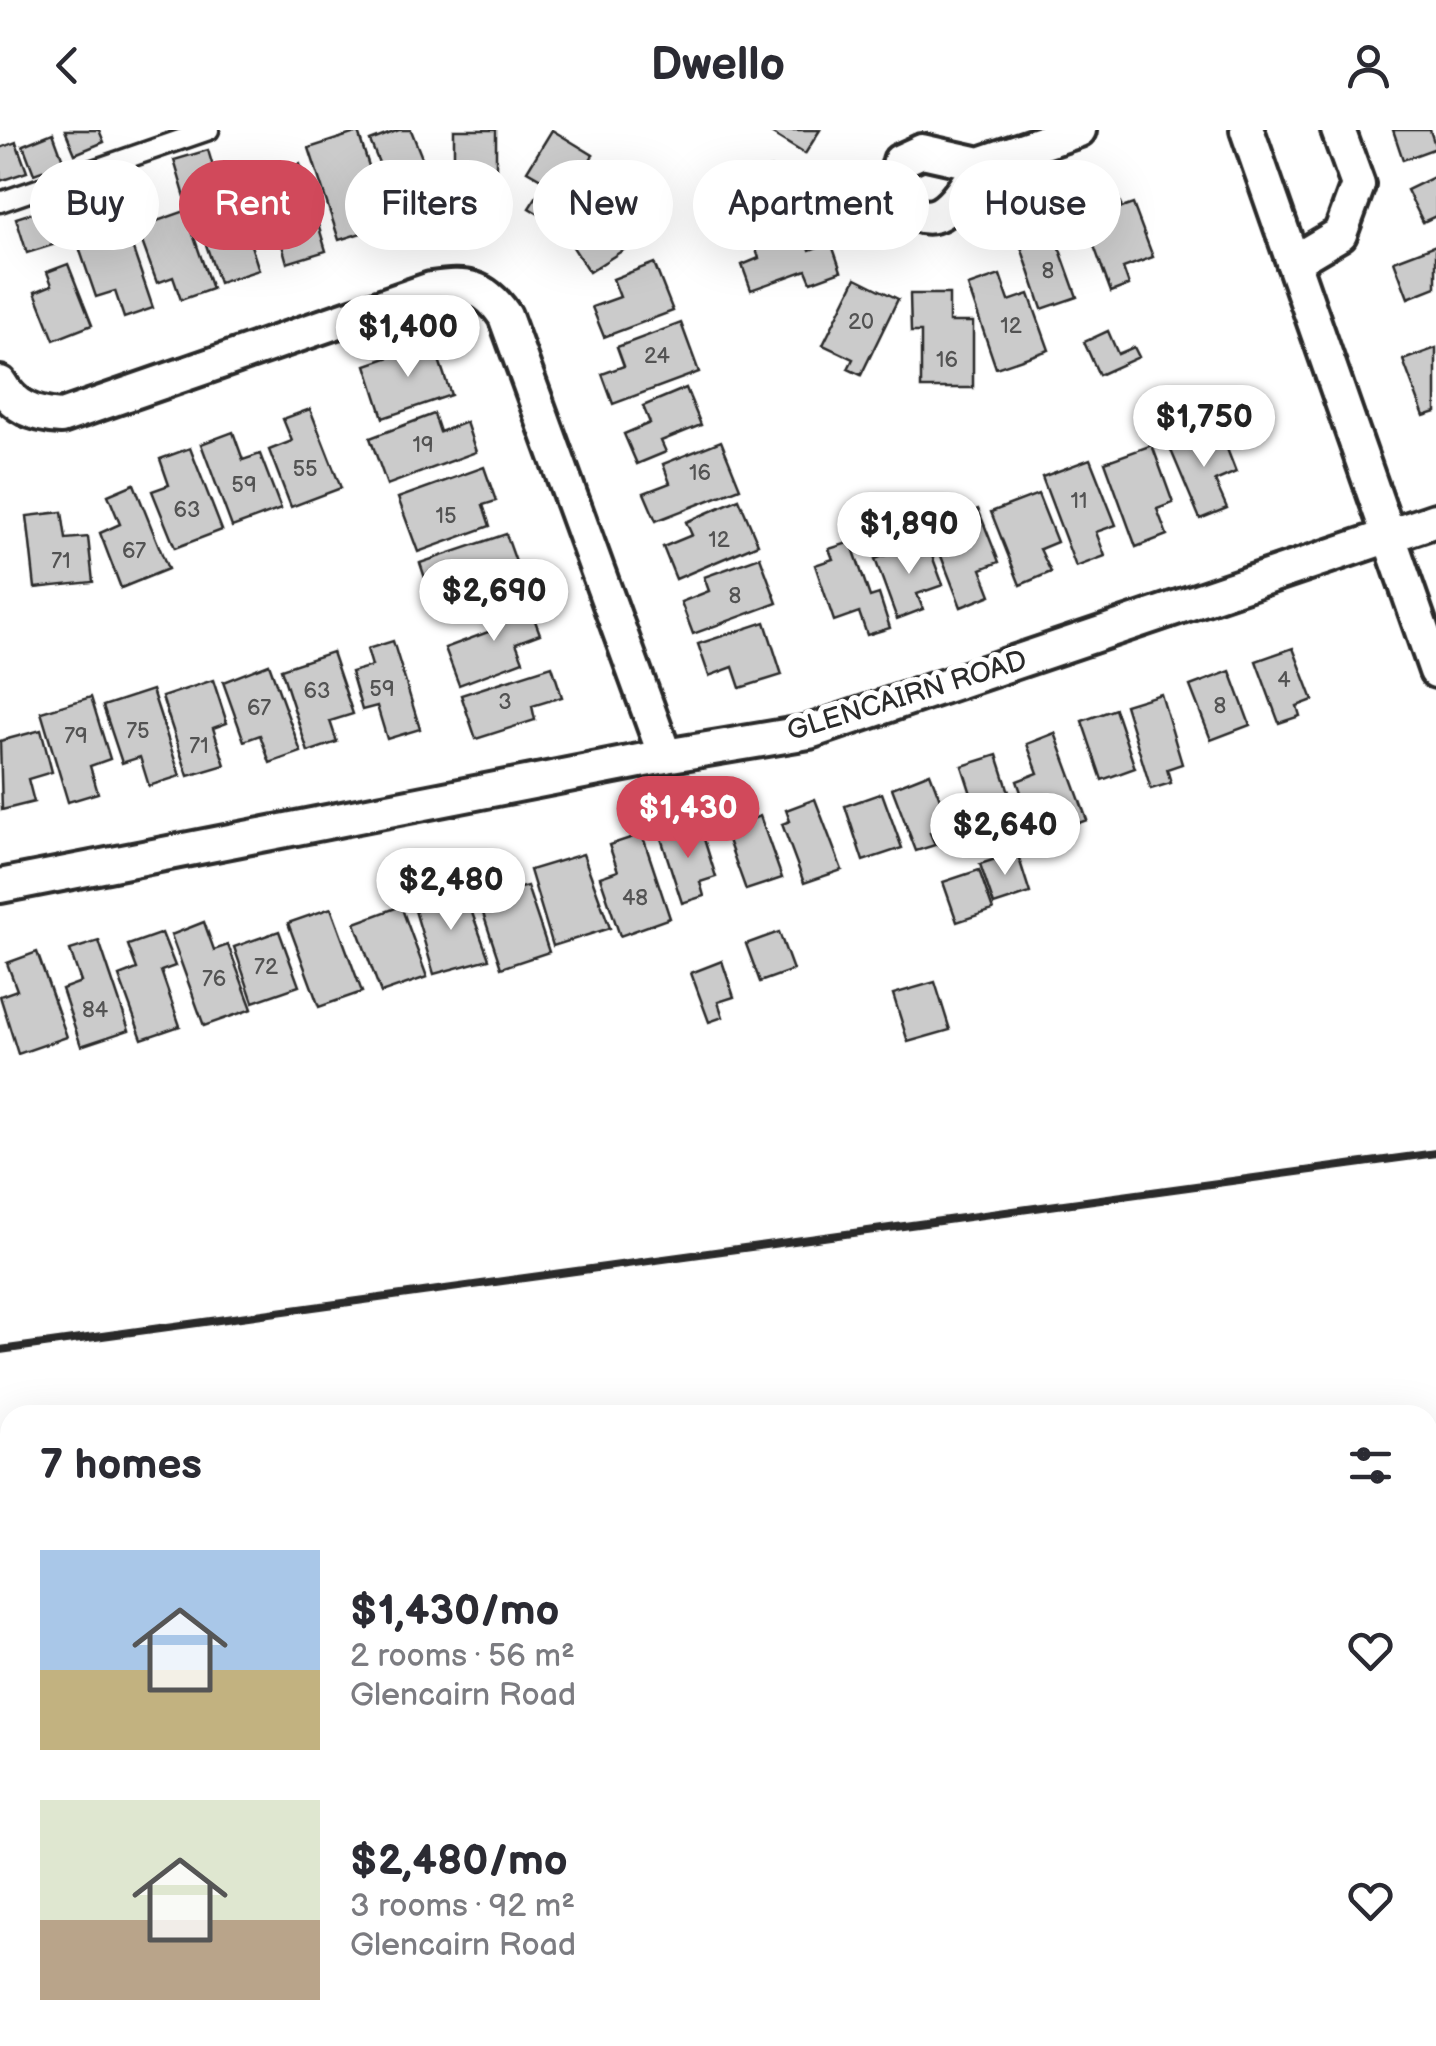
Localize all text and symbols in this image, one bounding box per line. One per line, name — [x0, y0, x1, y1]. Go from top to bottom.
icon: back — [40, 38, 95, 93]
text: Dwello — [651, 38, 785, 93]
icon: person — [1341, 38, 1396, 93]
chip: Buy — [30, 160, 159, 250]
chip: Rent — [179, 160, 325, 250]
chip: Filters — [345, 160, 513, 250]
chip: New — [533, 160, 673, 250]
chip: Apartment — [693, 160, 929, 250]
chip: House — [949, 160, 1121, 250]
house number: 8 — [1042, 258, 1054, 285]
pin: $1,400 — [327, 295, 489, 380]
text: $1,400 — [358, 308, 458, 347]
house number: 20 — [848, 309, 874, 336]
house number: 12 — [1000, 313, 1022, 340]
house number: 24 — [644, 343, 671, 370]
house number: 16 — [936, 347, 958, 374]
pin: $1,750 — [1123, 385, 1285, 470]
text: $1,750 — [1155, 398, 1253, 437]
house number: 19 — [412, 432, 434, 459]
house number: 55 — [292, 456, 318, 483]
house number: 16 — [689, 460, 711, 487]
house number: 59 — [231, 472, 257, 499]
house number: 11 — [1070, 488, 1088, 515]
pin: $1,890 — [828, 492, 990, 577]
house number: 63 — [174, 497, 200, 524]
house number: 15 — [435, 503, 457, 530]
text: $1,890 — [859, 505, 959, 544]
house number: 12 — [708, 527, 730, 554]
house number: 67 — [122, 538, 146, 565]
house number: 71 — [51, 548, 71, 575]
pin: $2,690 — [413, 559, 575, 644]
text: $2,690 — [441, 572, 547, 611]
house number: 8 — [729, 583, 741, 610]
street label: GLENCAIRN ROAD — [783, 644, 1031, 748]
house number: 4 — [1277, 667, 1291, 694]
house number: 59 — [369, 676, 395, 703]
house number: 63 — [304, 678, 330, 705]
house number: 3 — [498, 689, 512, 716]
house number: 8 — [1214, 693, 1226, 720]
house number: 67 — [247, 695, 271, 722]
house number: 75 — [126, 718, 150, 745]
house number: 79 — [64, 723, 88, 750]
house number: 71 — [189, 733, 209, 760]
pin: $1,430 — [607, 776, 769, 861]
text: $1,430 — [638, 789, 738, 828]
pin: $2,640 — [924, 793, 1086, 878]
text: $2,640 — [952, 806, 1058, 845]
pin: $2,480 — [370, 848, 532, 933]
text: $2,480 — [398, 861, 504, 900]
house number: 48 — [622, 885, 648, 912]
house number: 72 — [254, 954, 278, 981]
house number: 76 — [202, 966, 226, 993]
house number: 84 — [82, 997, 109, 1024]
icon: filters — [1343, 1438, 1398, 1493]
text: 7 homes — [40, 1440, 202, 1491]
text: $1,430/mo — [350, 1586, 560, 1637]
icon: home — [120, 1590, 240, 1710]
icon: heart — [1343, 1623, 1398, 1678]
text: 2 rooms · 56 m² — [350, 1637, 575, 1676]
text: Glencairn Road — [350, 1676, 576, 1715]
text: $2,480/mo — [350, 1836, 568, 1887]
icon: home — [120, 1840, 240, 1960]
icon: heart — [1343, 1873, 1398, 1928]
text: 3 rooms · 92 m² — [350, 1887, 575, 1926]
text: Glencairn Road — [350, 1926, 576, 1965]

